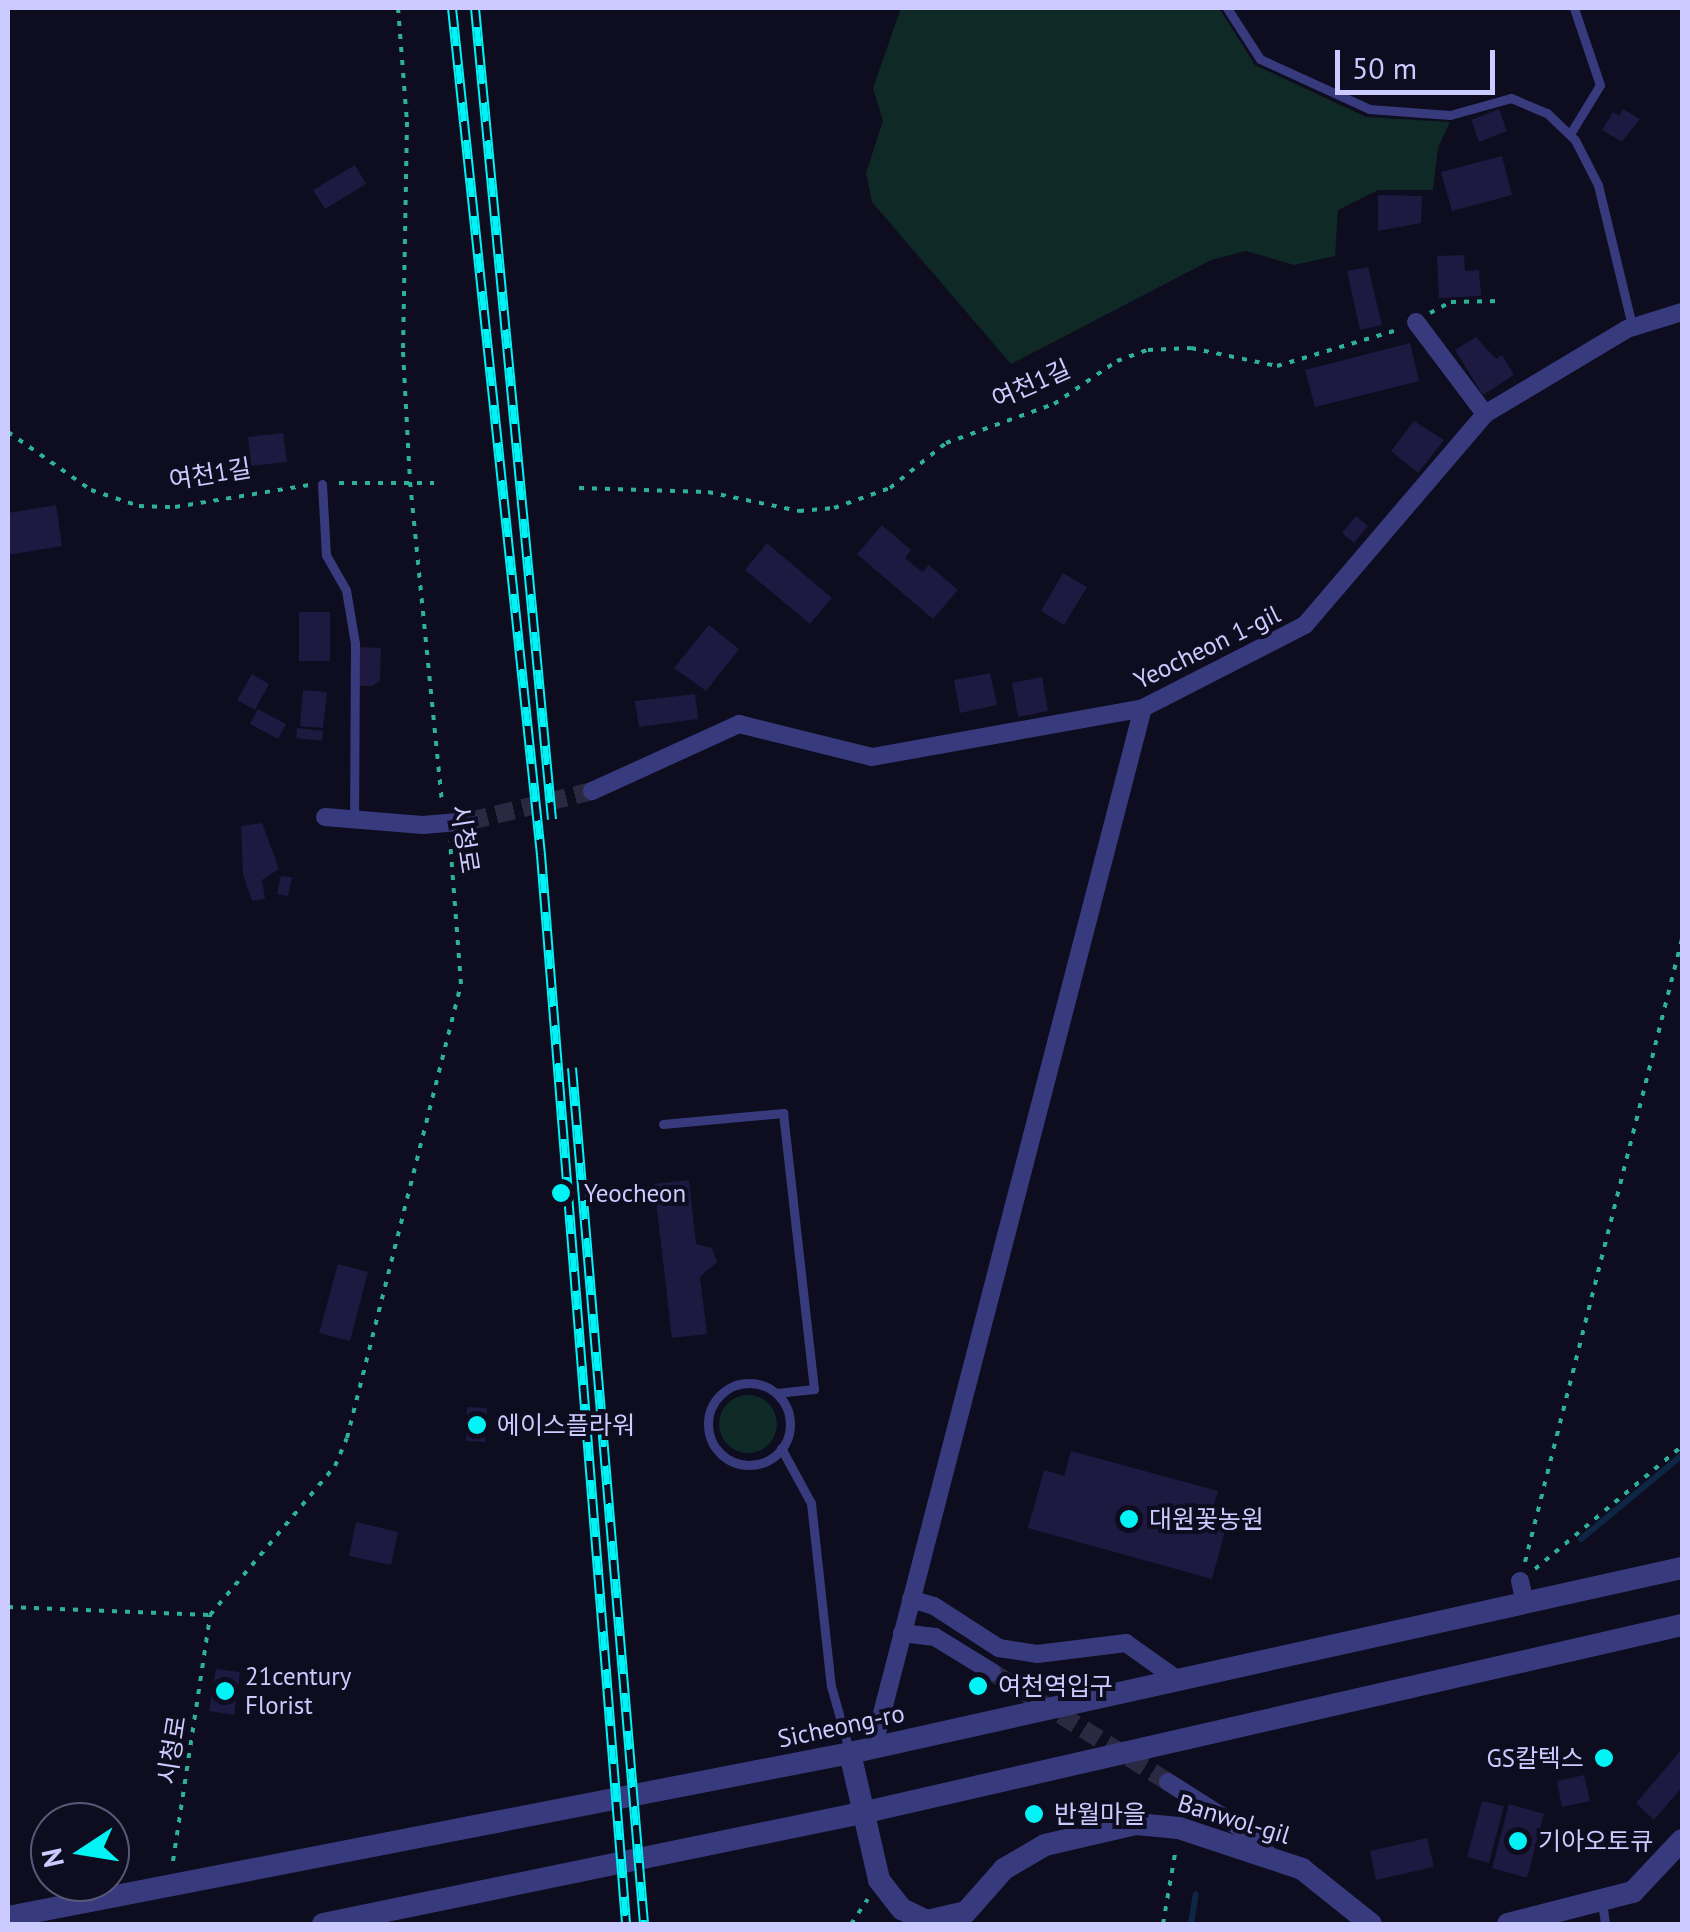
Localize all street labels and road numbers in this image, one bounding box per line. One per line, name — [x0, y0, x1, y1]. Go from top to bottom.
street label: 여천1길 — [987, 353, 1075, 415]
street label: 여천1길 — [167, 453, 253, 495]
street label: Yeocheon 1-gil — [1129, 599, 1285, 695]
street label: 시청로 — [445, 803, 485, 875]
street label: Sicheong-ro — [775, 1698, 907, 1754]
street label: 시청로 — [152, 1714, 192, 1786]
street label: Banwol-gil — [1174, 1788, 1294, 1850]

